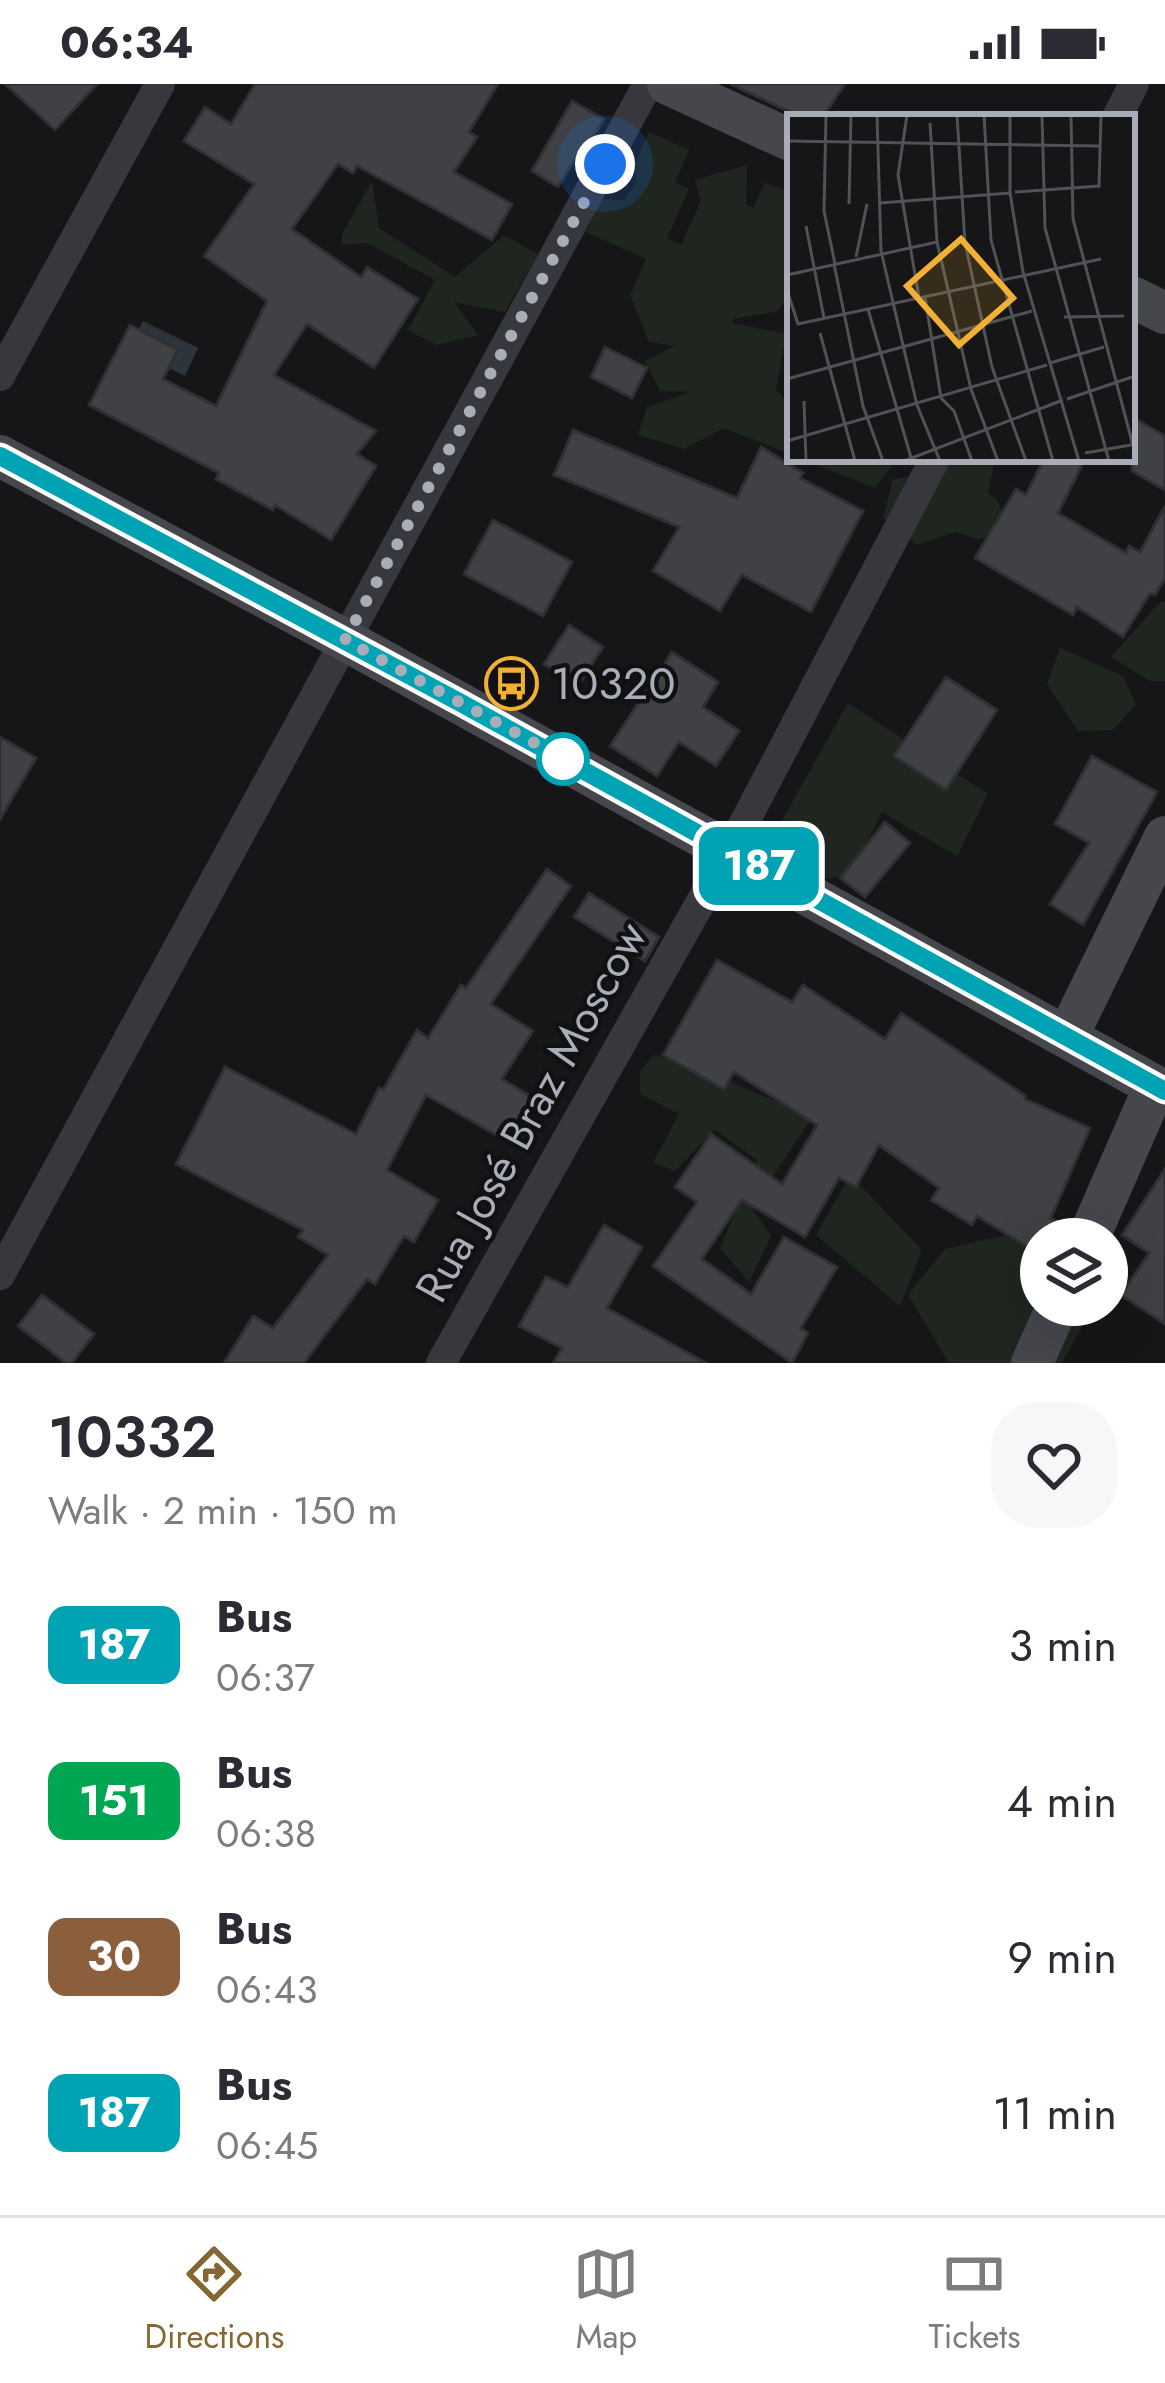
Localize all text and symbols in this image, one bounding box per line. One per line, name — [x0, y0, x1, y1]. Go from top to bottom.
text: 06:34 — [60, 10, 194, 75]
inset map — [787, 114, 1135, 462]
your location — [575, 134, 635, 194]
place label: 10320 — [551, 651, 675, 716]
bus stop icon: 10320 — [484, 655, 540, 711]
unlabelled marker — [538, 734, 588, 784]
line badge: 187 — [690, 827, 828, 905]
text: 187 — [723, 835, 795, 896]
street label: Rua José Braz Moscow — [399, 910, 663, 1314]
map controls — [1020, 1218, 1128, 1326]
button: layers — [1020, 1218, 1128, 1326]
text: 10332 — [48, 1396, 217, 1478]
button: heart — [991, 1402, 1117, 1528]
text: Walk · 2 min · 150 m — [48, 1482, 398, 1539]
text: Bus — [216, 1584, 292, 1649]
text: 3 min — [1009, 1613, 1117, 1678]
text: 187 — [78, 1614, 150, 1675]
text: 06:37 — [216, 1649, 315, 1706]
text: Bus — [216, 1740, 292, 1805]
text: 4 min — [1007, 1769, 1117, 1834]
text: 151 — [79, 1770, 149, 1831]
text: 06:38 — [216, 1805, 316, 1862]
text: Bus — [216, 1896, 292, 1961]
text: 9 min — [1007, 1925, 1117, 1990]
text: 30 — [87, 1926, 141, 1987]
text: 06:43 — [216, 1961, 318, 2018]
text: Bus — [216, 2052, 292, 2117]
text: 11 min — [993, 2081, 1117, 2146]
text: 187 — [78, 2082, 150, 2143]
text: 06:45 — [216, 2117, 318, 2174]
tab: Directions — [145, 2241, 284, 2360]
tab: Map — [573, 2241, 639, 2360]
tab: Tickets — [929, 2241, 1020, 2360]

